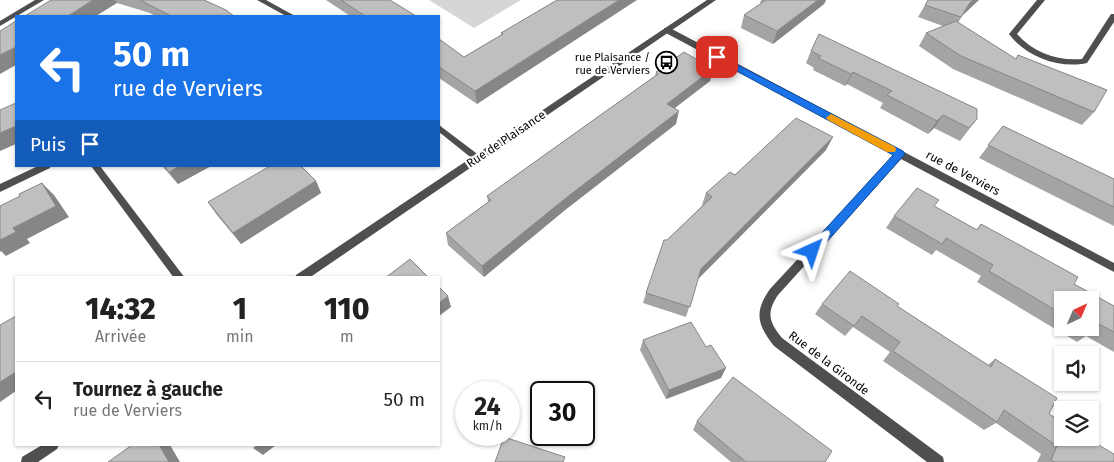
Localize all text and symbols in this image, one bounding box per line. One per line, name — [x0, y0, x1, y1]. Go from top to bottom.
text: 50 m — [113, 33, 190, 75]
icon: left — [30, 35, 95, 100]
pin — [696, 36, 738, 78]
icon: arrive — [703, 43, 731, 71]
place label: rue Plaisance / rue de Verviers — [575, 51, 650, 77]
bus stop icon: rue Plaisance / rue de Verviers — [654, 51, 678, 75]
text: rue de Verviers — [113, 75, 263, 102]
street label: Rue de Plaisance — [464, 107, 548, 171]
icon: arrive — [76, 130, 104, 158]
text: Puis — [30, 133, 66, 156]
street label: rue de Verviers — [924, 148, 1003, 199]
position arrow — [785, 224, 837, 276]
text: 14:32 — [85, 291, 156, 327]
text: 1 — [233, 291, 247, 327]
text: 110 — [324, 291, 370, 327]
north arrow — [1054, 291, 1099, 336]
map controls — [1054, 291, 1099, 446]
text: Arrivée — [95, 327, 146, 346]
text: min — [226, 327, 254, 346]
text: m — [340, 327, 354, 346]
street label: Rue de la Gironde — [786, 328, 872, 398]
button: sound — [1054, 346, 1099, 391]
text: Tournez à gauche — [73, 378, 223, 401]
speed limit sign: 30 — [530, 381, 595, 446]
icon: left — [30, 385, 58, 413]
text: 50 m — [384, 388, 425, 411]
text: 24 — [474, 392, 501, 422]
text: rue de Verviers — [73, 401, 182, 420]
button: layers — [1054, 401, 1099, 446]
text: km/h — [473, 419, 502, 433]

